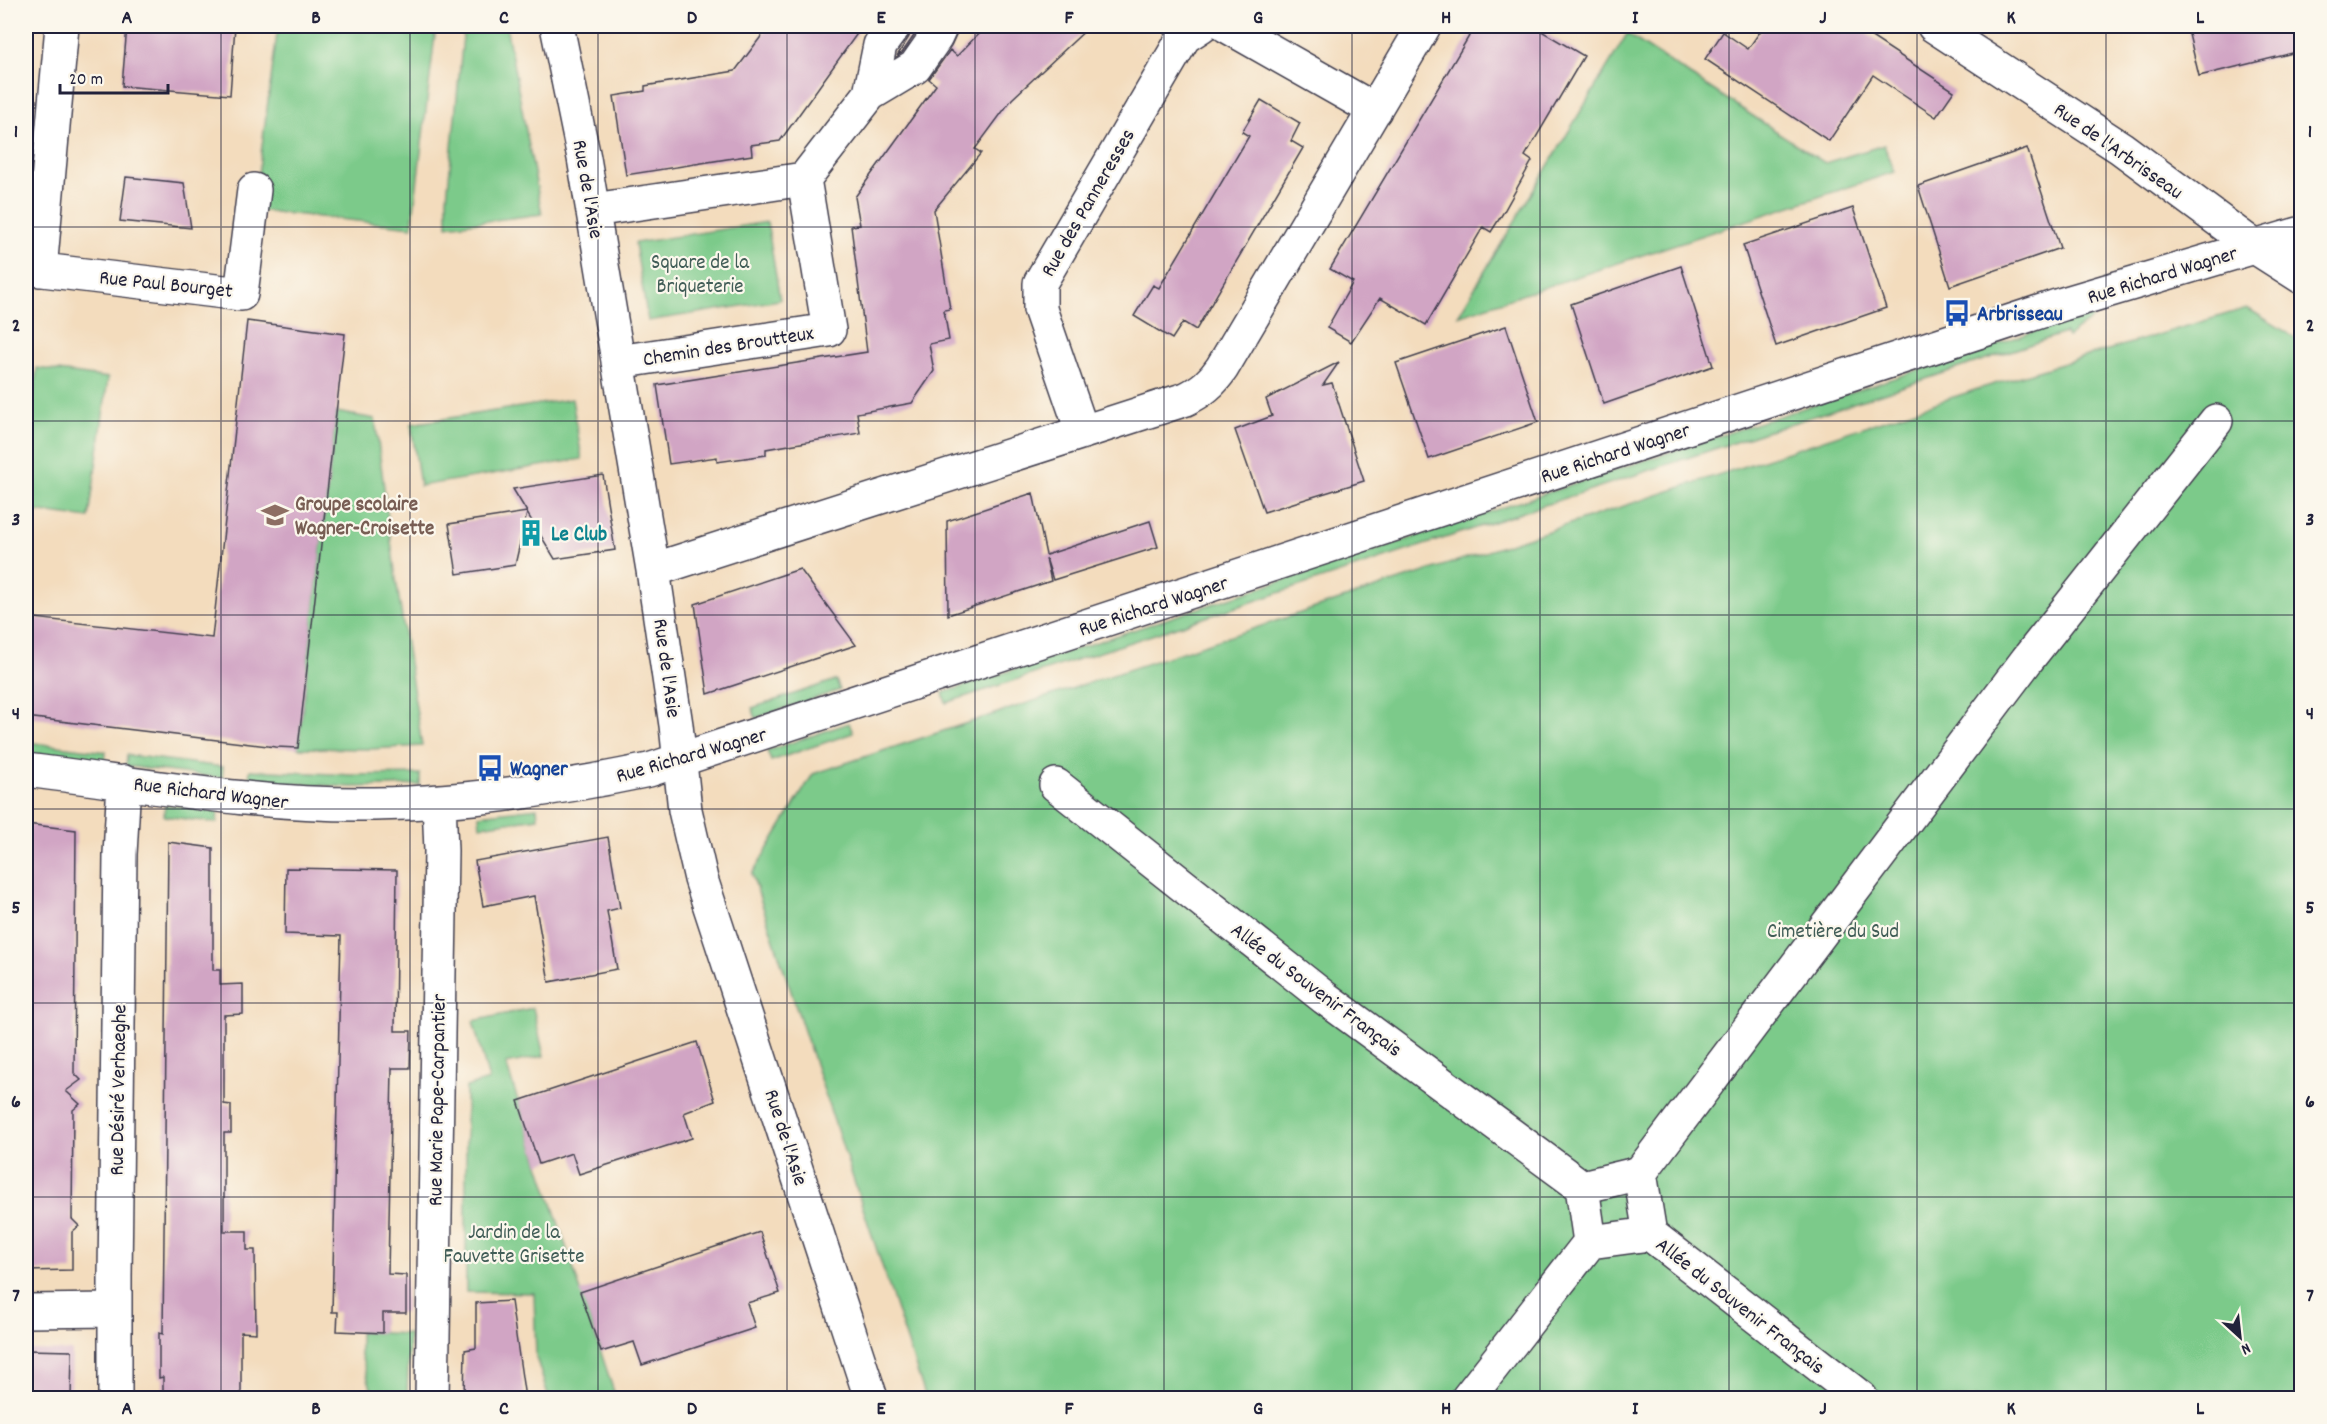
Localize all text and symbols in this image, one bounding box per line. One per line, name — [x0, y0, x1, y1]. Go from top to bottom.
text: A — [122, 5, 133, 33]
text: B — [311, 5, 321, 33]
text: C — [499, 5, 509, 33]
text: D — [687, 5, 698, 33]
text: E — [876, 5, 886, 33]
text: F — [1065, 5, 1075, 33]
text: G — [1253, 5, 1263, 33]
text: H — [1441, 5, 1451, 33]
text: I — [1632, 5, 1639, 33]
text: J — [1819, 5, 1827, 33]
text: K — [2006, 5, 2016, 33]
text: L — [2196, 5, 2205, 33]
scale bar — [60, 57, 168, 95]
text: 20 m — [69, 68, 103, 93]
street label: Rue de l'Arbrisseau — [2046, 97, 2188, 208]
text: 1 — [14, 119, 18, 147]
text: 1 — [2308, 119, 2312, 147]
street label: Rue des Panneresses — [1035, 124, 1144, 283]
street label: Rue de l'Asie — [563, 138, 609, 241]
street label: Rue Richard Wagner — [2084, 240, 2242, 314]
park label: Square de la Briqueterie — [651, 249, 750, 303]
street label: Rue Paul Bourget — [98, 264, 234, 308]
bus stop icon: Arbrisseau — [1942, 298, 1972, 328]
place label: Arbrisseau — [1977, 301, 2063, 331]
text: 2 — [12, 313, 20, 341]
text: 2 — [2306, 313, 2314, 341]
street label: Chemin des Broutteux — [641, 320, 816, 376]
street label: Rue Richard Wagner — [1537, 416, 1695, 493]
place label: Groupe scolaire Wagner-Croisette — [295, 491, 434, 545]
school or university icon: Groupe scolaire Wagner-Croisette — [260, 500, 290, 530]
text: 3 — [12, 507, 20, 535]
text: 3 — [2306, 507, 2314, 535]
building icon: Le Club — [516, 518, 546, 548]
place label: Le Club — [551, 521, 607, 551]
street label: Rue Richard Wagner — [1075, 569, 1233, 646]
street label: Rue de l'Asie — [643, 617, 687, 720]
text: 4 — [12, 701, 20, 729]
text: 4 — [2306, 701, 2314, 729]
street label: Rue Richard Wagner — [613, 721, 771, 793]
bus stop icon: Wagner — [475, 753, 505, 783]
place label: Wagner — [510, 756, 569, 786]
street label: Rue Richard Wagner — [132, 771, 290, 819]
text: 5 — [11, 895, 21, 923]
text: 5 — [2305, 895, 2315, 923]
street label: Allée du Souvenir Français — [1223, 917, 1407, 1066]
park label: Cimetière du Sud — [1767, 918, 1899, 948]
street label: Rue Marie Pape-Carpantier — [422, 993, 456, 1207]
street label: Rue Désiré Verhaeghe — [104, 1004, 136, 1176]
street label: Rue de l'Asie — [754, 1086, 814, 1190]
text: 6 — [11, 1089, 21, 1117]
text: 6 — [2305, 1089, 2315, 1117]
park label: Jardin de la Fauvette Grisette — [444, 1219, 584, 1273]
street label: Allée du Souvenir Français — [1648, 1232, 1830, 1383]
text: 7 — [12, 1283, 20, 1311]
text: 7 — [2306, 1283, 2314, 1311]
north arrow — [2210, 1307, 2270, 1367]
text: N — [2237, 1336, 2254, 1360]
text: A — [122, 1396, 133, 1424]
text: B — [311, 1396, 321, 1424]
text: C — [499, 1396, 509, 1424]
text: D — [687, 1396, 698, 1424]
text: E — [876, 1396, 886, 1424]
text: F — [1065, 1396, 1075, 1424]
text: G — [1253, 1396, 1263, 1424]
text: H — [1441, 1396, 1451, 1424]
text: I — [1632, 1396, 1639, 1424]
text: J — [1819, 1396, 1827, 1424]
text: K — [2006, 1396, 2016, 1424]
text: L — [2196, 1396, 2205, 1424]

